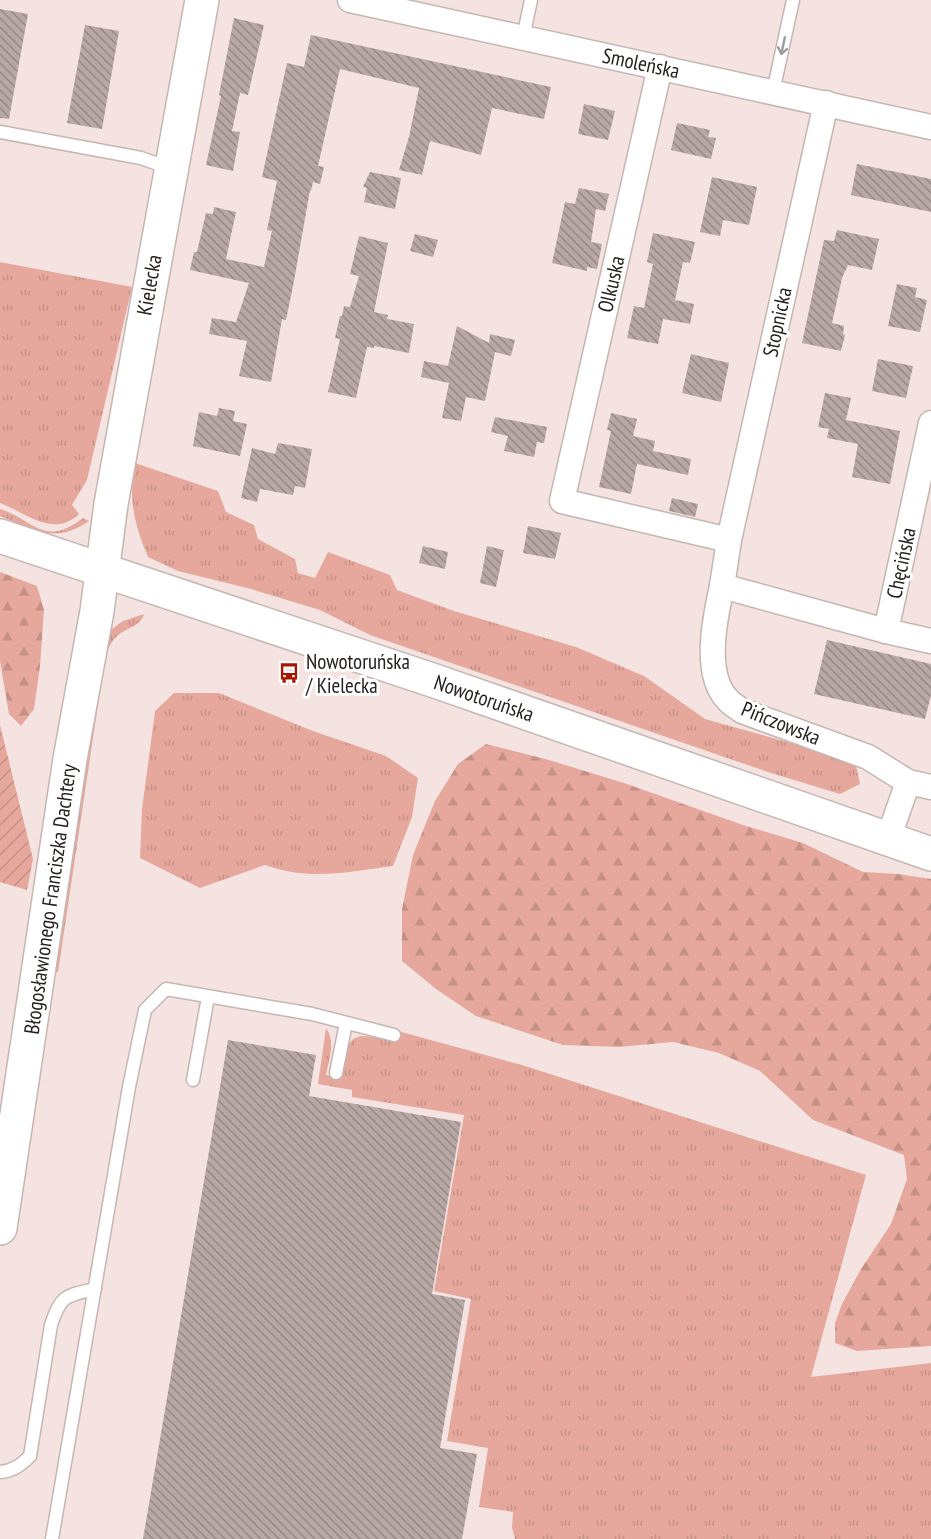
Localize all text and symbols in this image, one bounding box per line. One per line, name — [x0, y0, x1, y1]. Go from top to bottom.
one-way arrow — [777, 36, 788, 55]
street label: Smoleńska — [600, 42, 682, 84]
street label: Kielecka — [130, 253, 168, 317]
street label: Olkuska — [591, 253, 631, 315]
street label: Stopnicka — [756, 285, 798, 359]
street label: Chęcińska — [880, 525, 922, 601]
place label: Nowotoruńska / Kielecka — [305, 648, 410, 699]
bus stop icon: Nowotoruńska / Kielecka — [277, 661, 301, 685]
street label: Nowotoruńska — [430, 668, 538, 728]
street label: Pińczowska — [738, 695, 824, 751]
street label: Błogosławionego Franciszka Dachtery — [18, 762, 82, 1036]

